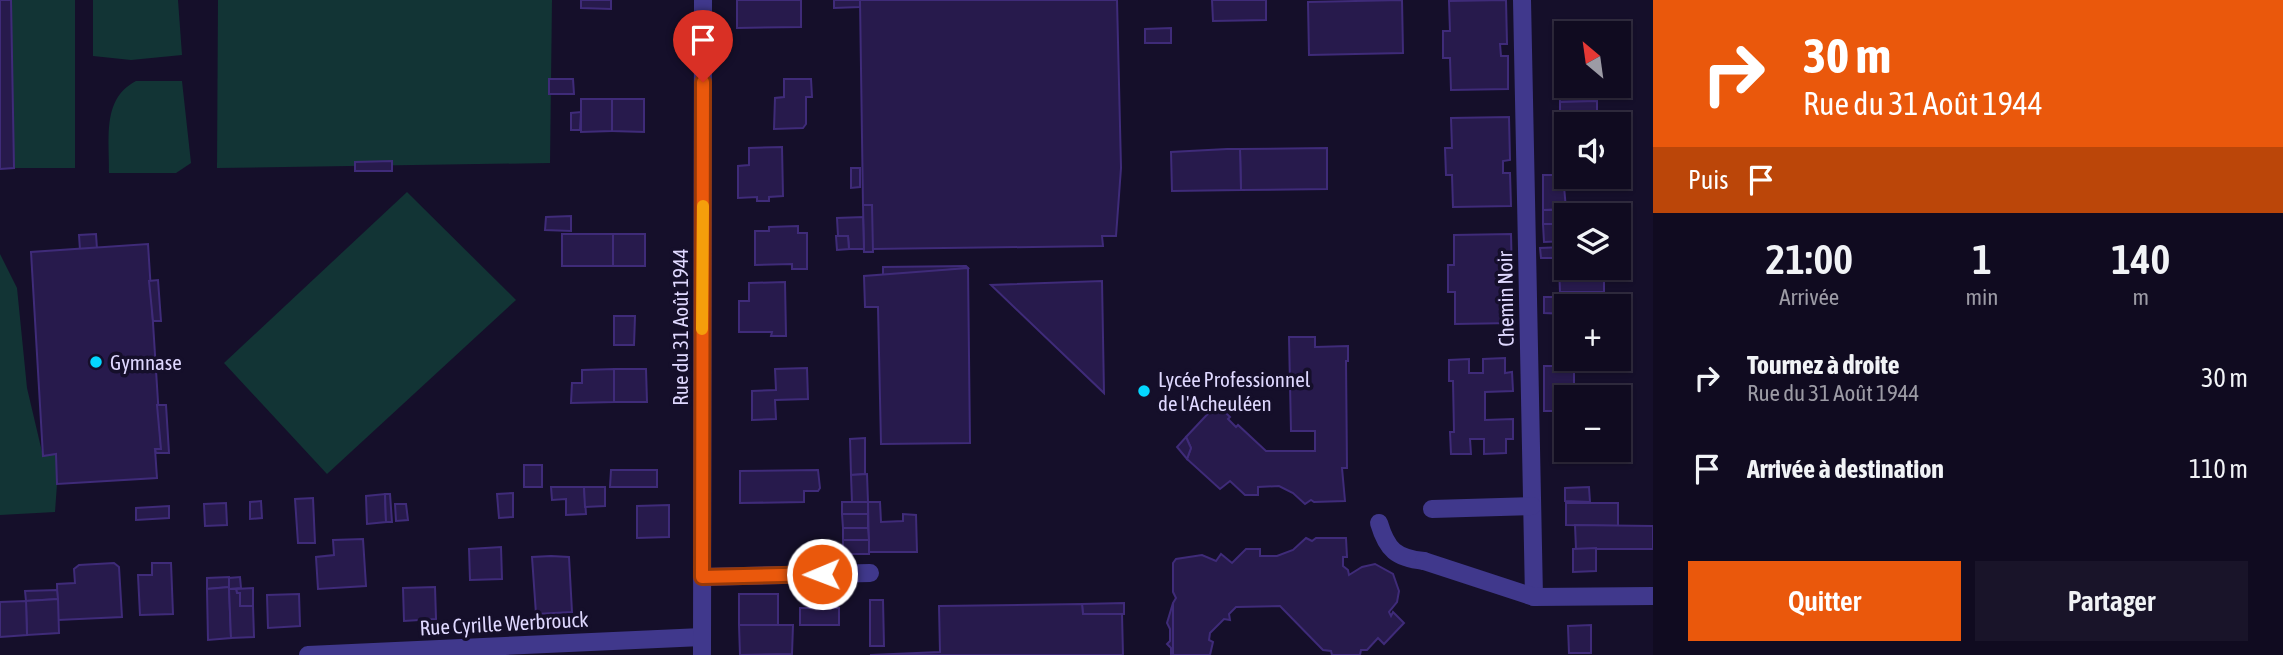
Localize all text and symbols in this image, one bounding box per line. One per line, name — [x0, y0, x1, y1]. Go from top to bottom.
pin — [673, 10, 733, 82]
icon: arrive — [684, 21, 722, 59]
north arrow — [1554, 21, 1631, 98]
map controls — [1554, 21, 1631, 462]
text: 30 m — [1803, 27, 1891, 83]
icon: right — [1688, 28, 1779, 119]
text: Rue du 31 Août 1944 — [1803, 85, 2043, 122]
button: sound — [1554, 112, 1631, 189]
icon: arrive — [1742, 161, 1780, 199]
text: Puis — [1688, 165, 1728, 195]
button: layers — [1554, 203, 1631, 280]
text: 21:00 — [1766, 235, 1853, 283]
text: 1 — [1972, 235, 1992, 283]
text: 140 — [2111, 235, 2170, 283]
street label: Rue du 31 Août 1944 — [668, 248, 692, 406]
street label: Chemin Noir — [1492, 250, 1518, 347]
text: Arrivée — [1779, 284, 1839, 310]
text: min — [1966, 284, 1999, 310]
text: m — [2132, 284, 2149, 310]
button: + — [1554, 294, 1631, 371]
place label: Gymnase — [110, 350, 182, 374]
text: Tournez à droite — [1747, 350, 1900, 380]
marker: Gymnase — [88, 354, 104, 370]
icon: right — [1688, 359, 1726, 397]
text: 30 m — [2201, 363, 2248, 393]
place label: Lycée Professionnel de l'Acheuléen — [1158, 367, 1311, 415]
text: Rue du 31 Août 1944 — [1747, 380, 1919, 406]
marker: Lycée Professionnel de l'Acheuléen — [1136, 383, 1152, 399]
button: − — [1554, 385, 1631, 462]
icon: arrive — [1688, 450, 1726, 488]
text: Arrivée à destination — [1747, 454, 1944, 484]
text: 110 m — [2189, 454, 2248, 484]
position arrow — [785, 537, 859, 611]
button: Quitter — [1688, 561, 1961, 641]
button: Partager — [1975, 561, 2248, 641]
street label: Rue Cyrille Werbrouck — [419, 607, 589, 639]

